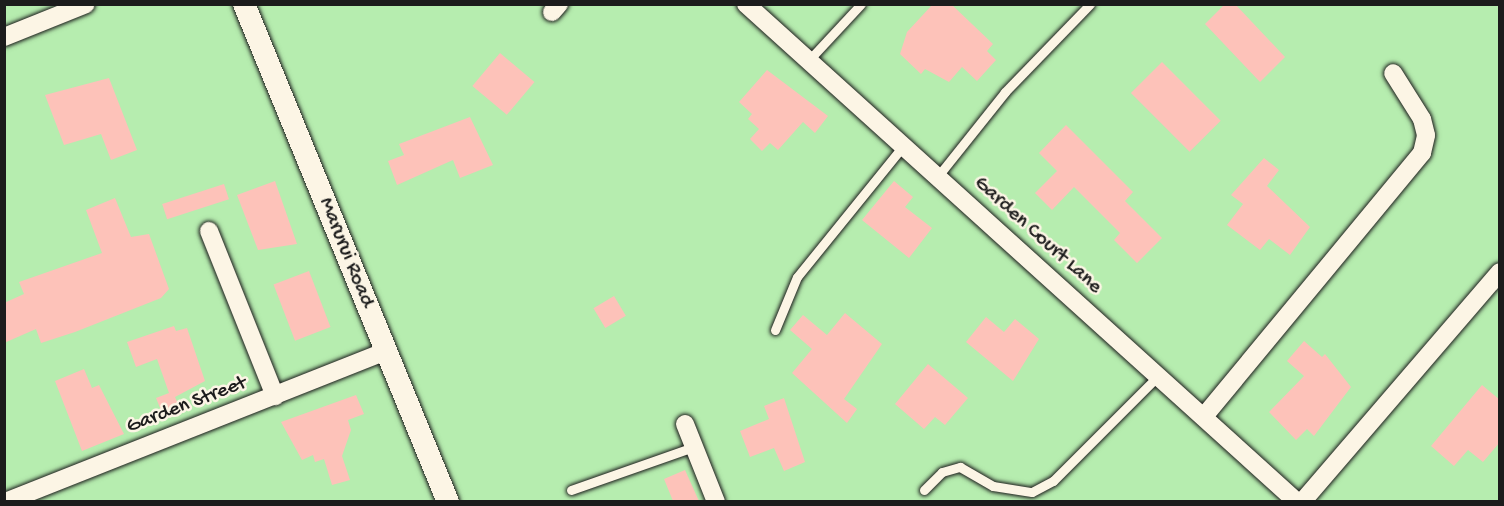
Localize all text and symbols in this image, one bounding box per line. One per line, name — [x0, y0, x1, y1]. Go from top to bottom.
street label: Garden Court Lane — [968, 172, 1106, 300]
street label: Marurui Road — [312, 194, 378, 312]
street label: Garden Street — [123, 372, 251, 440]

